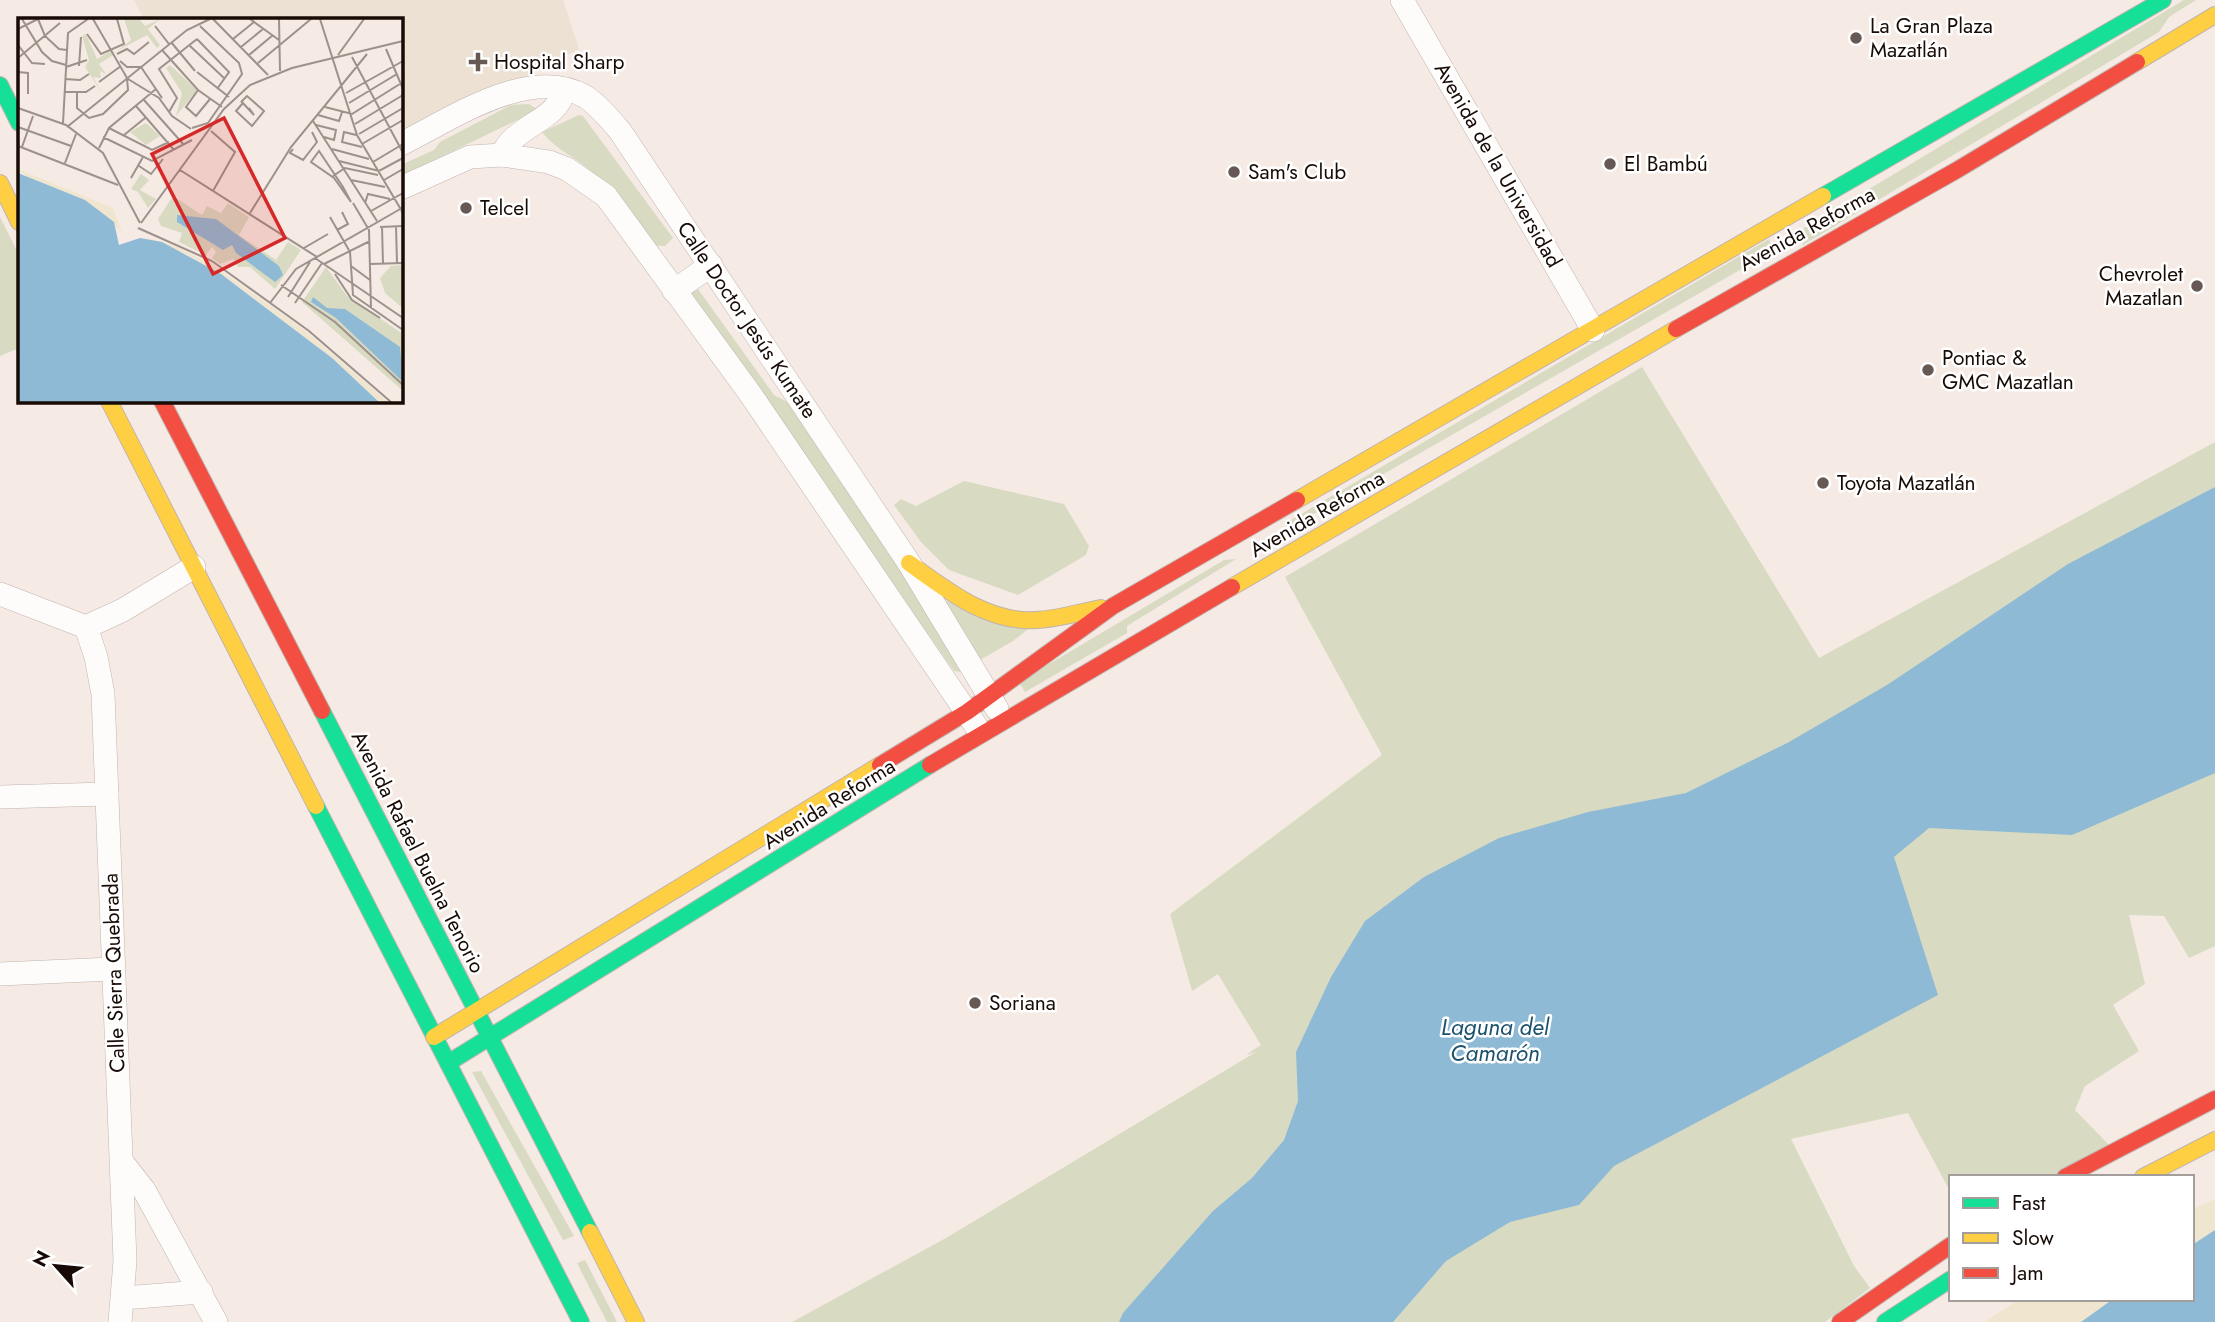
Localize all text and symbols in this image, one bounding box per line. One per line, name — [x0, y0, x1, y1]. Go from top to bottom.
place label: La Gran Plaza Mazatlán — [1870, 11, 1993, 65]
inset map — [18, 18, 402, 402]
marker: La Gran Plaza Mazatlán — [1848, 30, 1864, 46]
place label: Hospital Sharp — [494, 47, 624, 77]
marker: Hospital Sharp — [468, 52, 488, 72]
street label: Avenida de la Universidad — [1427, 57, 1569, 273]
place label: El Bambú — [1624, 149, 1708, 179]
marker: El Bambú — [1602, 156, 1618, 172]
place label: Sam's Club — [1248, 157, 1346, 187]
marker: Sam's Club — [1226, 164, 1242, 180]
street label: Avenida Reforma — [1734, 179, 1880, 279]
place label: Telcel — [480, 193, 529, 223]
marker: Telcel — [458, 200, 474, 216]
street label: Calle Doctor Jesús Kumate — [670, 216, 824, 425]
place label: Chevrolet Mazatlan — [2099, 259, 2183, 313]
marker: Chevrolet Mazatlan — [2189, 278, 2205, 294]
place label: Pontiac & GMC Mazatlan — [1942, 343, 2074, 397]
marker: Pontiac & GMC Mazatlan — [1920, 362, 1936, 378]
street label: Avenida Reforma — [1244, 463, 1390, 565]
place label: Toyota Mazatlán — [1837, 468, 1976, 498]
marker: Toyota Mazatlán — [1815, 475, 1831, 491]
street label: Avenida Rafael Buelna Tenorio — [344, 726, 492, 978]
street label: Avenida Reforma — [757, 751, 901, 857]
street label: Calle Sierra Quebrada — [96, 873, 132, 1073]
place label: Soriana — [989, 988, 1056, 1018]
marker: Soriana — [967, 995, 983, 1011]
water label: Laguna del Camarón — [1441, 1010, 1550, 1070]
legend — [1949, 1175, 2194, 1301]
text: Fast — [2012, 1188, 2045, 1218]
text: Slow — [2012, 1223, 2054, 1253]
north arrow — [21, 1231, 91, 1301]
text: N — [26, 1246, 57, 1271]
text: Jam — [2009, 1258, 2044, 1288]

